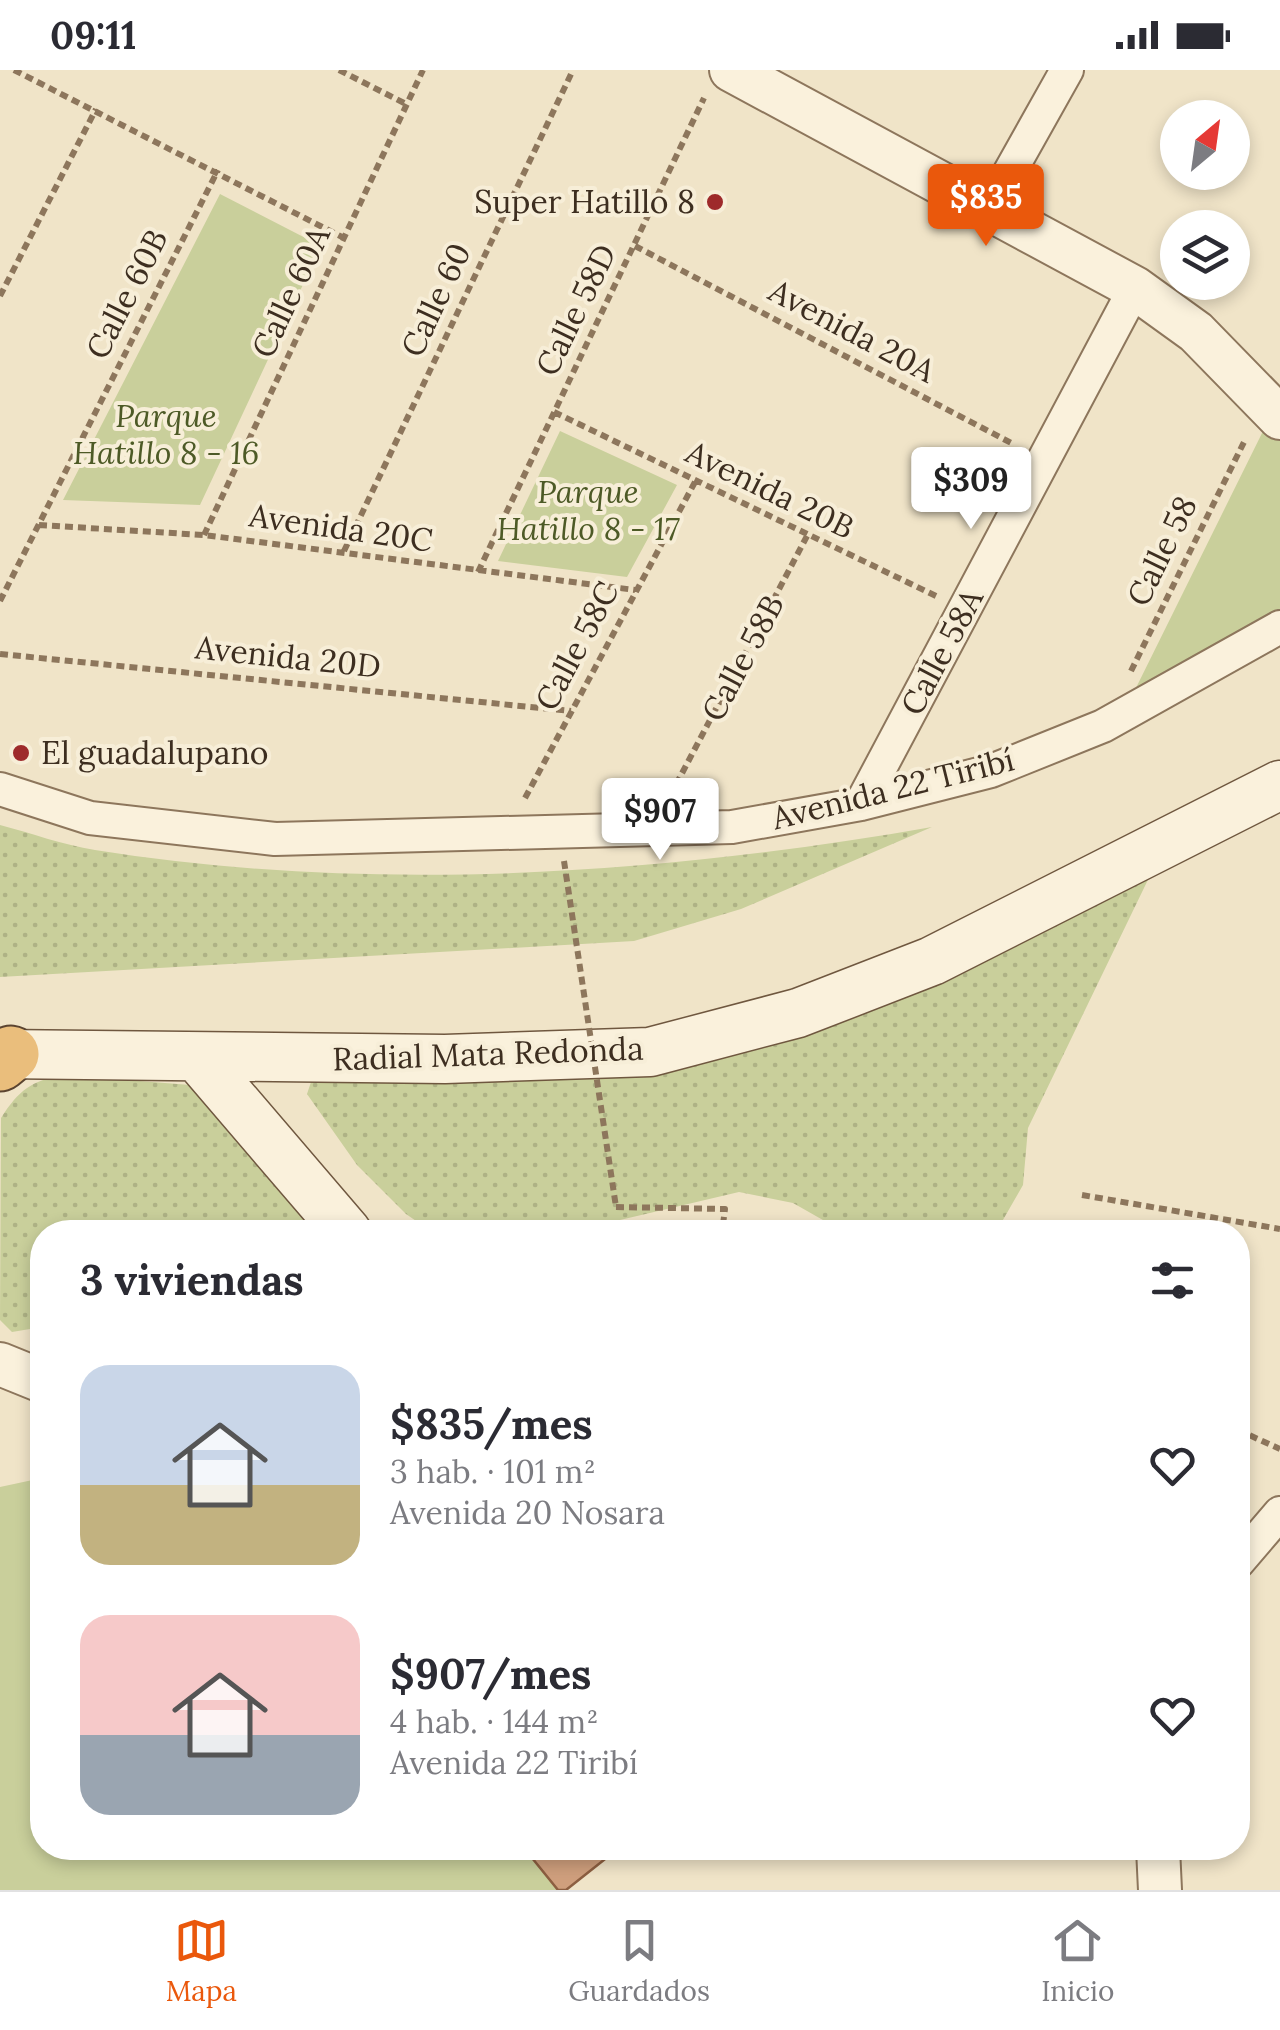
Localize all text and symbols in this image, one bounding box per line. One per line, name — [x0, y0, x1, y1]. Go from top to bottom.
text: 09:11 — [50, 11, 136, 59]
north arrow — [1160, 100, 1250, 190]
map controls — [1160, 100, 1250, 300]
pin: $835 — [927, 164, 1045, 249]
text: $835 — [950, 176, 1022, 217]
place label: Super Hatillo 8 — [474, 181, 695, 222]
marker: Super Hatillo 8 — [704, 191, 726, 213]
button: layers — [1160, 210, 1250, 300]
street label: Calle 60A — [242, 219, 339, 364]
street label: Calle 60B — [76, 222, 177, 366]
street label: Calle 60 — [392, 237, 480, 363]
street label: Calle 58D — [526, 237, 625, 382]
street label: Avenida 20A — [761, 269, 943, 392]
park label: Parque Hatillo 8 - 16 — [73, 395, 259, 473]
street label: Avenida 20B — [678, 431, 861, 548]
pin: $309 — [912, 447, 1030, 532]
text: $309 — [933, 459, 1009, 500]
park label: Parque Hatillo 8 - 17 — [496, 471, 680, 549]
street label: Calle 58 — [1117, 489, 1206, 613]
street label: Avenida 20C — [246, 494, 435, 561]
street label: Calle 58C — [526, 574, 627, 717]
street label: Calle 58A — [891, 581, 992, 722]
street label: Calle 58B — [692, 587, 793, 728]
street label: Avenida 20D — [192, 626, 383, 687]
place label: El guadalupano — [41, 732, 269, 773]
street label: Avenida 22 Tiribí — [767, 739, 1018, 839]
marker: El guadalupano — [10, 742, 32, 764]
pin: $907 — [601, 778, 719, 863]
text: $907 — [624, 790, 696, 831]
street label: Radial Mata Redonda — [332, 1028, 644, 1079]
text: 3 viviendas — [80, 1253, 304, 1307]
icon: filters — [1145, 1253, 1200, 1308]
text: $835/mes — [390, 1397, 593, 1451]
icon: home — [160, 1405, 280, 1525]
icon: heart — [1145, 1438, 1200, 1493]
text: 3 hab. · 101 m² — [390, 1451, 596, 1492]
text: Avenida 20 Nosara — [390, 1492, 665, 1533]
text: $907/mes — [390, 1647, 591, 1701]
icon: home — [160, 1655, 280, 1775]
icon: heart — [1145, 1688, 1200, 1743]
text: 4 hab. · 144 m² — [390, 1701, 598, 1742]
text: Avenida 22 Tiribí — [390, 1742, 638, 1783]
tab: Mapa — [166, 1913, 237, 2009]
tab: Guardados — [568, 1913, 710, 2009]
tab: Inicio — [1041, 1913, 1114, 2009]

